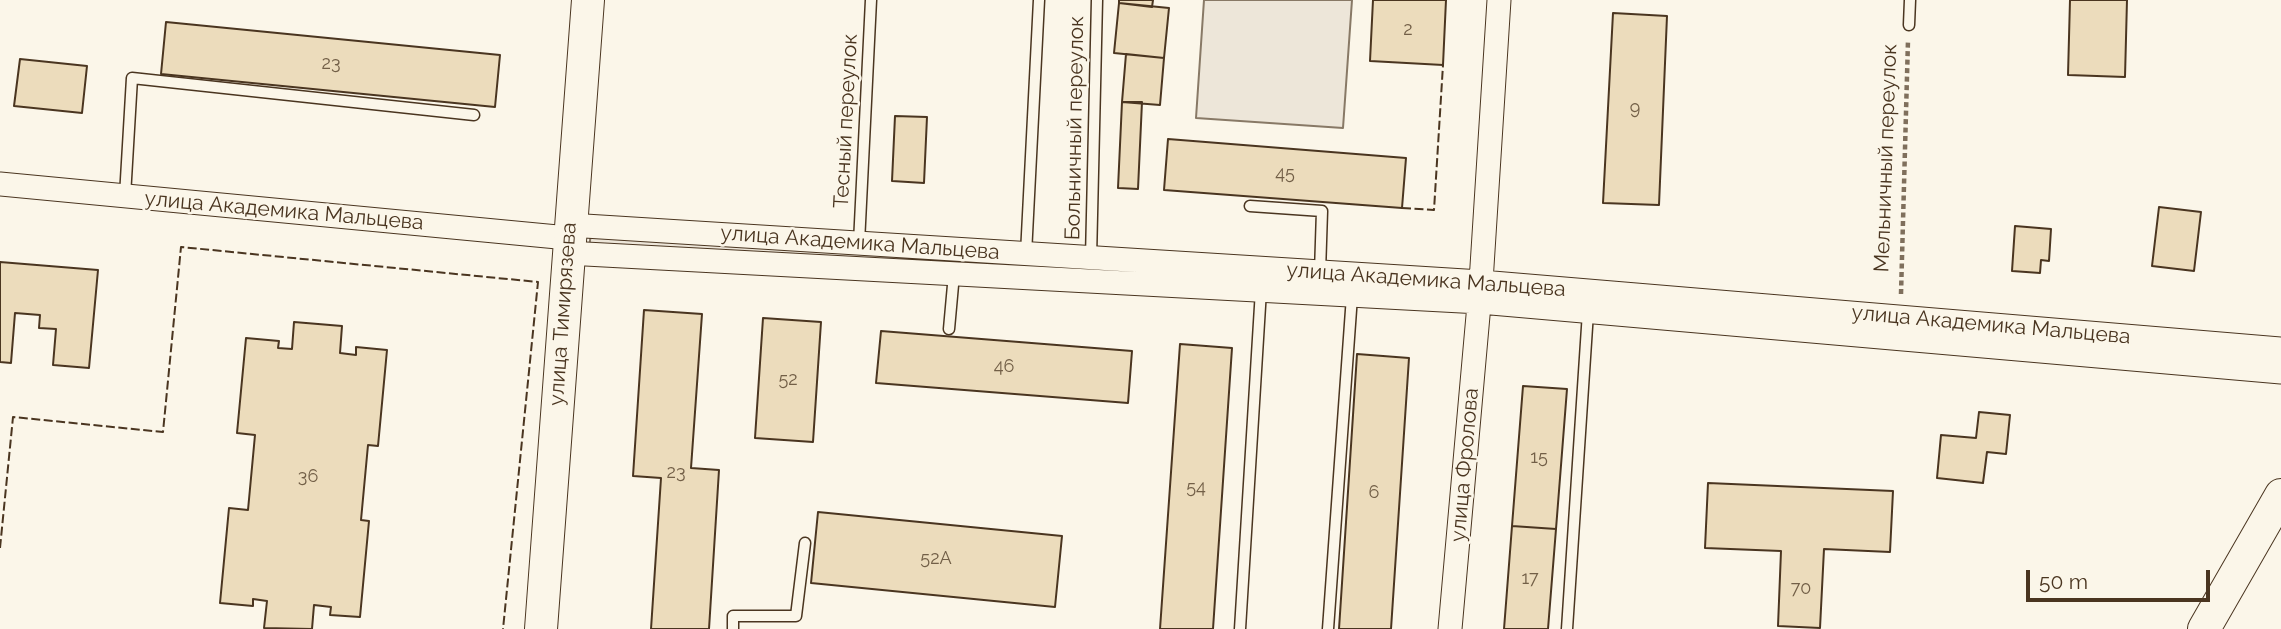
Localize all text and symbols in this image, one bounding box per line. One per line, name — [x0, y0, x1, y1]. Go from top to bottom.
street label: Больничный переулок — [1060, 16, 1090, 240]
house number: 2 — [1403, 19, 1413, 41]
street label: Тесный переулок — [829, 33, 863, 209]
street label: Мельничный переулок — [1869, 43, 1903, 273]
house number: 23 — [322, 53, 340, 75]
house number: 9 — [1630, 98, 1640, 120]
house number: 45 — [1275, 163, 1295, 185]
street label: улица Академика Мальцева — [144, 186, 424, 236]
street label: улица Тимирязева — [544, 221, 582, 407]
street label: улица Академика Мальцева — [720, 221, 1000, 265]
street label: улица Академика Мальцева — [1286, 258, 1566, 302]
street label: улица Академика Мальцева — [1851, 300, 2131, 350]
house number: 46 — [994, 356, 1014, 378]
house number: 52 — [778, 369, 798, 391]
street label: улица Фролова — [1446, 387, 1484, 543]
house number: 15 — [1530, 447, 1548, 469]
house number: 23 — [667, 462, 685, 484]
house number: 36 — [298, 466, 318, 488]
house number: 54 — [1186, 477, 1206, 499]
house number: 6 — [1369, 482, 1379, 504]
house number: 52А — [920, 548, 952, 570]
scale bar — [2029, 556, 2213, 600]
house number: 17 — [1521, 568, 1539, 590]
text: 50 m — [2039, 569, 2088, 594]
house number: 70 — [1791, 578, 1811, 600]

